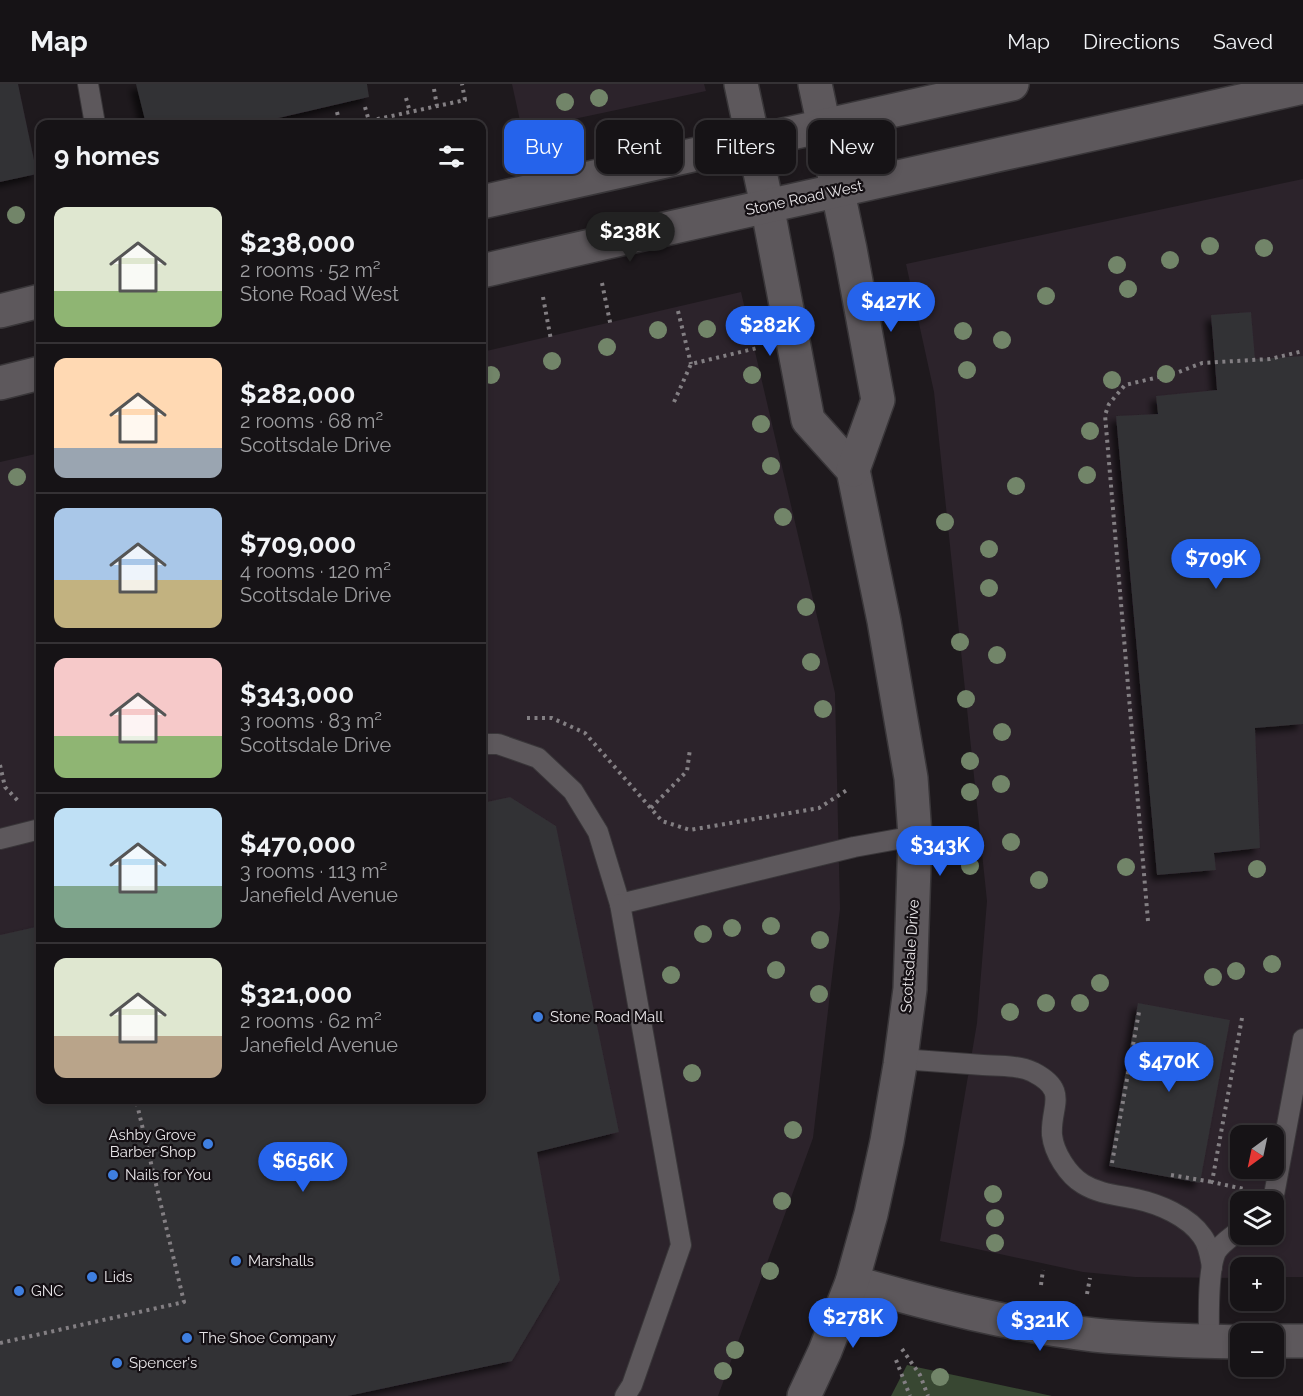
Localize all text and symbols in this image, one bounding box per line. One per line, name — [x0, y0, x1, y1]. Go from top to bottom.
text: Map — [30, 25, 88, 58]
text: Map — [1007, 29, 1050, 54]
text: Directions — [1083, 29, 1180, 54]
text: Saved — [1213, 29, 1273, 54]
chip: Buy — [504, 120, 584, 174]
chip: Rent — [596, 120, 683, 174]
chip: Filters — [695, 120, 796, 174]
chip: New — [808, 120, 895, 174]
icon: filters — [435, 140, 468, 173]
text: 9 homes — [54, 141, 160, 171]
street label: Stone Road West — [744, 177, 864, 219]
pin: $238K — [588, 212, 672, 263]
text: $238K — [600, 219, 660, 243]
text: $238,000 — [240, 228, 355, 258]
icon: home — [102, 231, 174, 303]
text: 2 rooms · 52 m² — [240, 258, 381, 282]
text: Stone Road West — [240, 282, 399, 306]
pin: $427K — [849, 282, 933, 333]
text: $427K — [861, 289, 921, 313]
pin: $282K — [728, 306, 812, 357]
text: $282K — [740, 313, 800, 337]
text: $282,000 — [240, 379, 355, 409]
icon: home — [102, 382, 174, 454]
text: 2 rooms · 68 m² — [240, 409, 383, 433]
text: Scottsdale Drive — [240, 433, 391, 457]
text: $709,000 — [240, 529, 356, 559]
icon: home — [102, 532, 174, 604]
pin: $709K — [1174, 539, 1258, 590]
text: $709K — [1185, 546, 1247, 570]
text: 4 rooms · 120 m² — [240, 559, 391, 583]
text: Scottsdale Drive — [240, 583, 391, 607]
text: $343,000 — [240, 679, 354, 709]
icon: home — [102, 682, 174, 754]
text: 3 rooms · 83 m² — [240, 709, 382, 733]
text: Scottsdale Drive — [240, 733, 391, 757]
pin: $343K — [898, 826, 982, 877]
text: $470,000 — [240, 829, 356, 859]
icon: home — [102, 832, 174, 904]
text: $343K — [910, 833, 970, 857]
text: 3 rooms · 113 m² — [240, 859, 387, 883]
text: Janefield Avenue — [240, 883, 398, 907]
street label: Scottsdale Drive — [897, 899, 923, 1013]
text: $321,000 — [240, 979, 352, 1009]
icon: home — [102, 982, 174, 1054]
place label: Stone Road Mall — [550, 1008, 664, 1026]
text: 2 rooms · 62 m² — [240, 1009, 382, 1033]
marker: Stone Road Mall — [531, 1010, 545, 1024]
text: Janefield Avenue — [240, 1033, 398, 1057]
pin: $470K — [1127, 1042, 1211, 1093]
text: $470K — [1139, 1049, 1199, 1073]
north arrow — [1230, 1125, 1284, 1179]
map controls — [1230, 1125, 1284, 1377]
place label: Ashby Grove Barber Shop — [109, 1126, 196, 1161]
marker: Ashby Grove Barber Shop — [201, 1137, 215, 1151]
pin: $656K — [261, 1142, 345, 1193]
text: $656K — [272, 1149, 334, 1173]
place label: Nails for You — [125, 1166, 211, 1184]
marker: Nails for You — [106, 1168, 120, 1182]
button: layers — [1230, 1191, 1284, 1245]
place label: Marshalls — [248, 1252, 314, 1270]
marker: Marshalls — [229, 1254, 243, 1268]
button: + — [1230, 1257, 1284, 1311]
place label: Lids — [104, 1268, 133, 1286]
marker: Lids — [85, 1270, 99, 1284]
place label: GNC — [31, 1282, 64, 1300]
marker: GNC — [12, 1284, 26, 1298]
pin: $278K — [811, 1298, 895, 1349]
pin: $321K — [998, 1301, 1082, 1352]
text: $278K — [823, 1305, 883, 1329]
text: $321K — [1011, 1308, 1069, 1332]
button: − — [1230, 1323, 1284, 1377]
place label: The Shoe Company — [199, 1329, 336, 1347]
marker: The Shoe Company — [180, 1331, 194, 1345]
place label: Spencer's — [129, 1354, 197, 1372]
marker: Spencer's — [110, 1356, 124, 1370]

